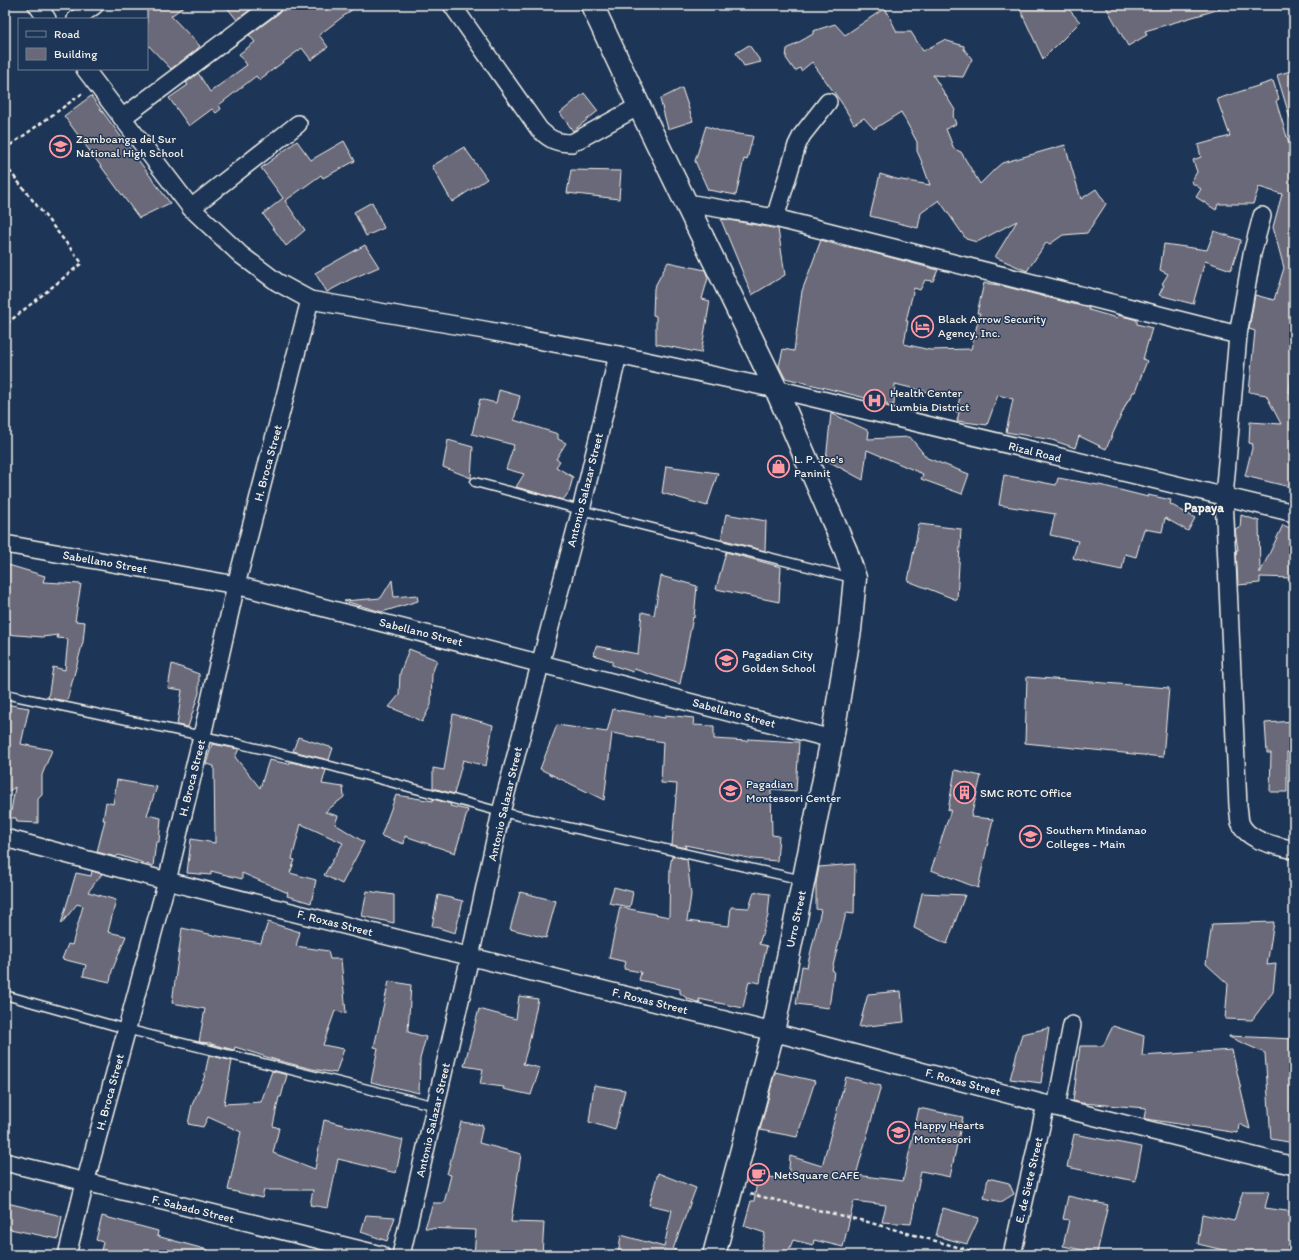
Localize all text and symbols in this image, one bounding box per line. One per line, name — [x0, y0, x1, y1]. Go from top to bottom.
legend — [18, 18, 148, 70]
text: Road — [54, 27, 80, 41]
text: Building — [54, 47, 98, 61]
place label: Zamboanga del Sur National High School — [76, 132, 184, 160]
school or university icon: Zamboanga del Sur National High School — [48, 133, 74, 159]
place label: Black Arrow Security Agency, Inc. — [938, 312, 1047, 340]
hotel icon: Black Arrow Security Agency, Inc. — [909, 313, 935, 339]
place label: Health Center Lumbia District — [890, 386, 970, 414]
hospital icon: Health Center Lumbia District — [861, 387, 887, 413]
street label: H. Broca Street — [251, 423, 285, 503]
street label: Antonio Salazar Street — [564, 431, 606, 548]
street label: Rizal Road — [1007, 439, 1063, 465]
place label: L. P. Joe's Paninit — [794, 452, 844, 480]
shop icon: L. P. Joe's Paninit — [766, 453, 792, 479]
district label: Papaya — [1184, 500, 1224, 516]
street label: Sabellano Street — [62, 548, 149, 576]
street label: Sabellano Street — [378, 615, 465, 649]
place label: Pagadian City Golden School — [742, 647, 816, 675]
school or university icon: Pagadian City Golden School — [713, 648, 739, 674]
street label: Sabellano Street — [691, 695, 778, 731]
street label: H. Broca Street — [176, 738, 208, 818]
street label: Antonio Salazar Street — [485, 745, 525, 863]
place label: Pagadian Montessori Center — [746, 777, 841, 805]
school or university icon: Pagadian Montessori Center — [718, 778, 744, 804]
building icon: SMC ROTC Office — [951, 780, 977, 806]
place label: SMC ROTC Office — [980, 786, 1072, 800]
place label: Southern Mindanao Colleges - Main — [1046, 823, 1147, 851]
school or university icon: Southern Mindanao Colleges - Main — [1017, 824, 1043, 850]
street label: Urro Street — [783, 889, 809, 949]
street label: F. Roxas Street — [296, 907, 375, 939]
street label: F. Roxas Street — [611, 985, 690, 1017]
street label: H. Broca Street — [93, 1052, 127, 1132]
street label: Antonio Salazar Street — [413, 1061, 453, 1179]
street label: F. Roxas Street — [924, 1065, 1003, 1099]
place label: Happy Hearts Montessori — [914, 1118, 984, 1146]
school or university icon: Happy Hearts Montessori — [885, 1119, 911, 1145]
street label: E. de Siete Street — [1012, 1135, 1046, 1224]
cafe icon: NetSquare CAFE — [745, 1162, 771, 1188]
place label: NetSquare CAFE — [774, 1168, 860, 1182]
street label: F. Sabado Street — [151, 1192, 236, 1226]

